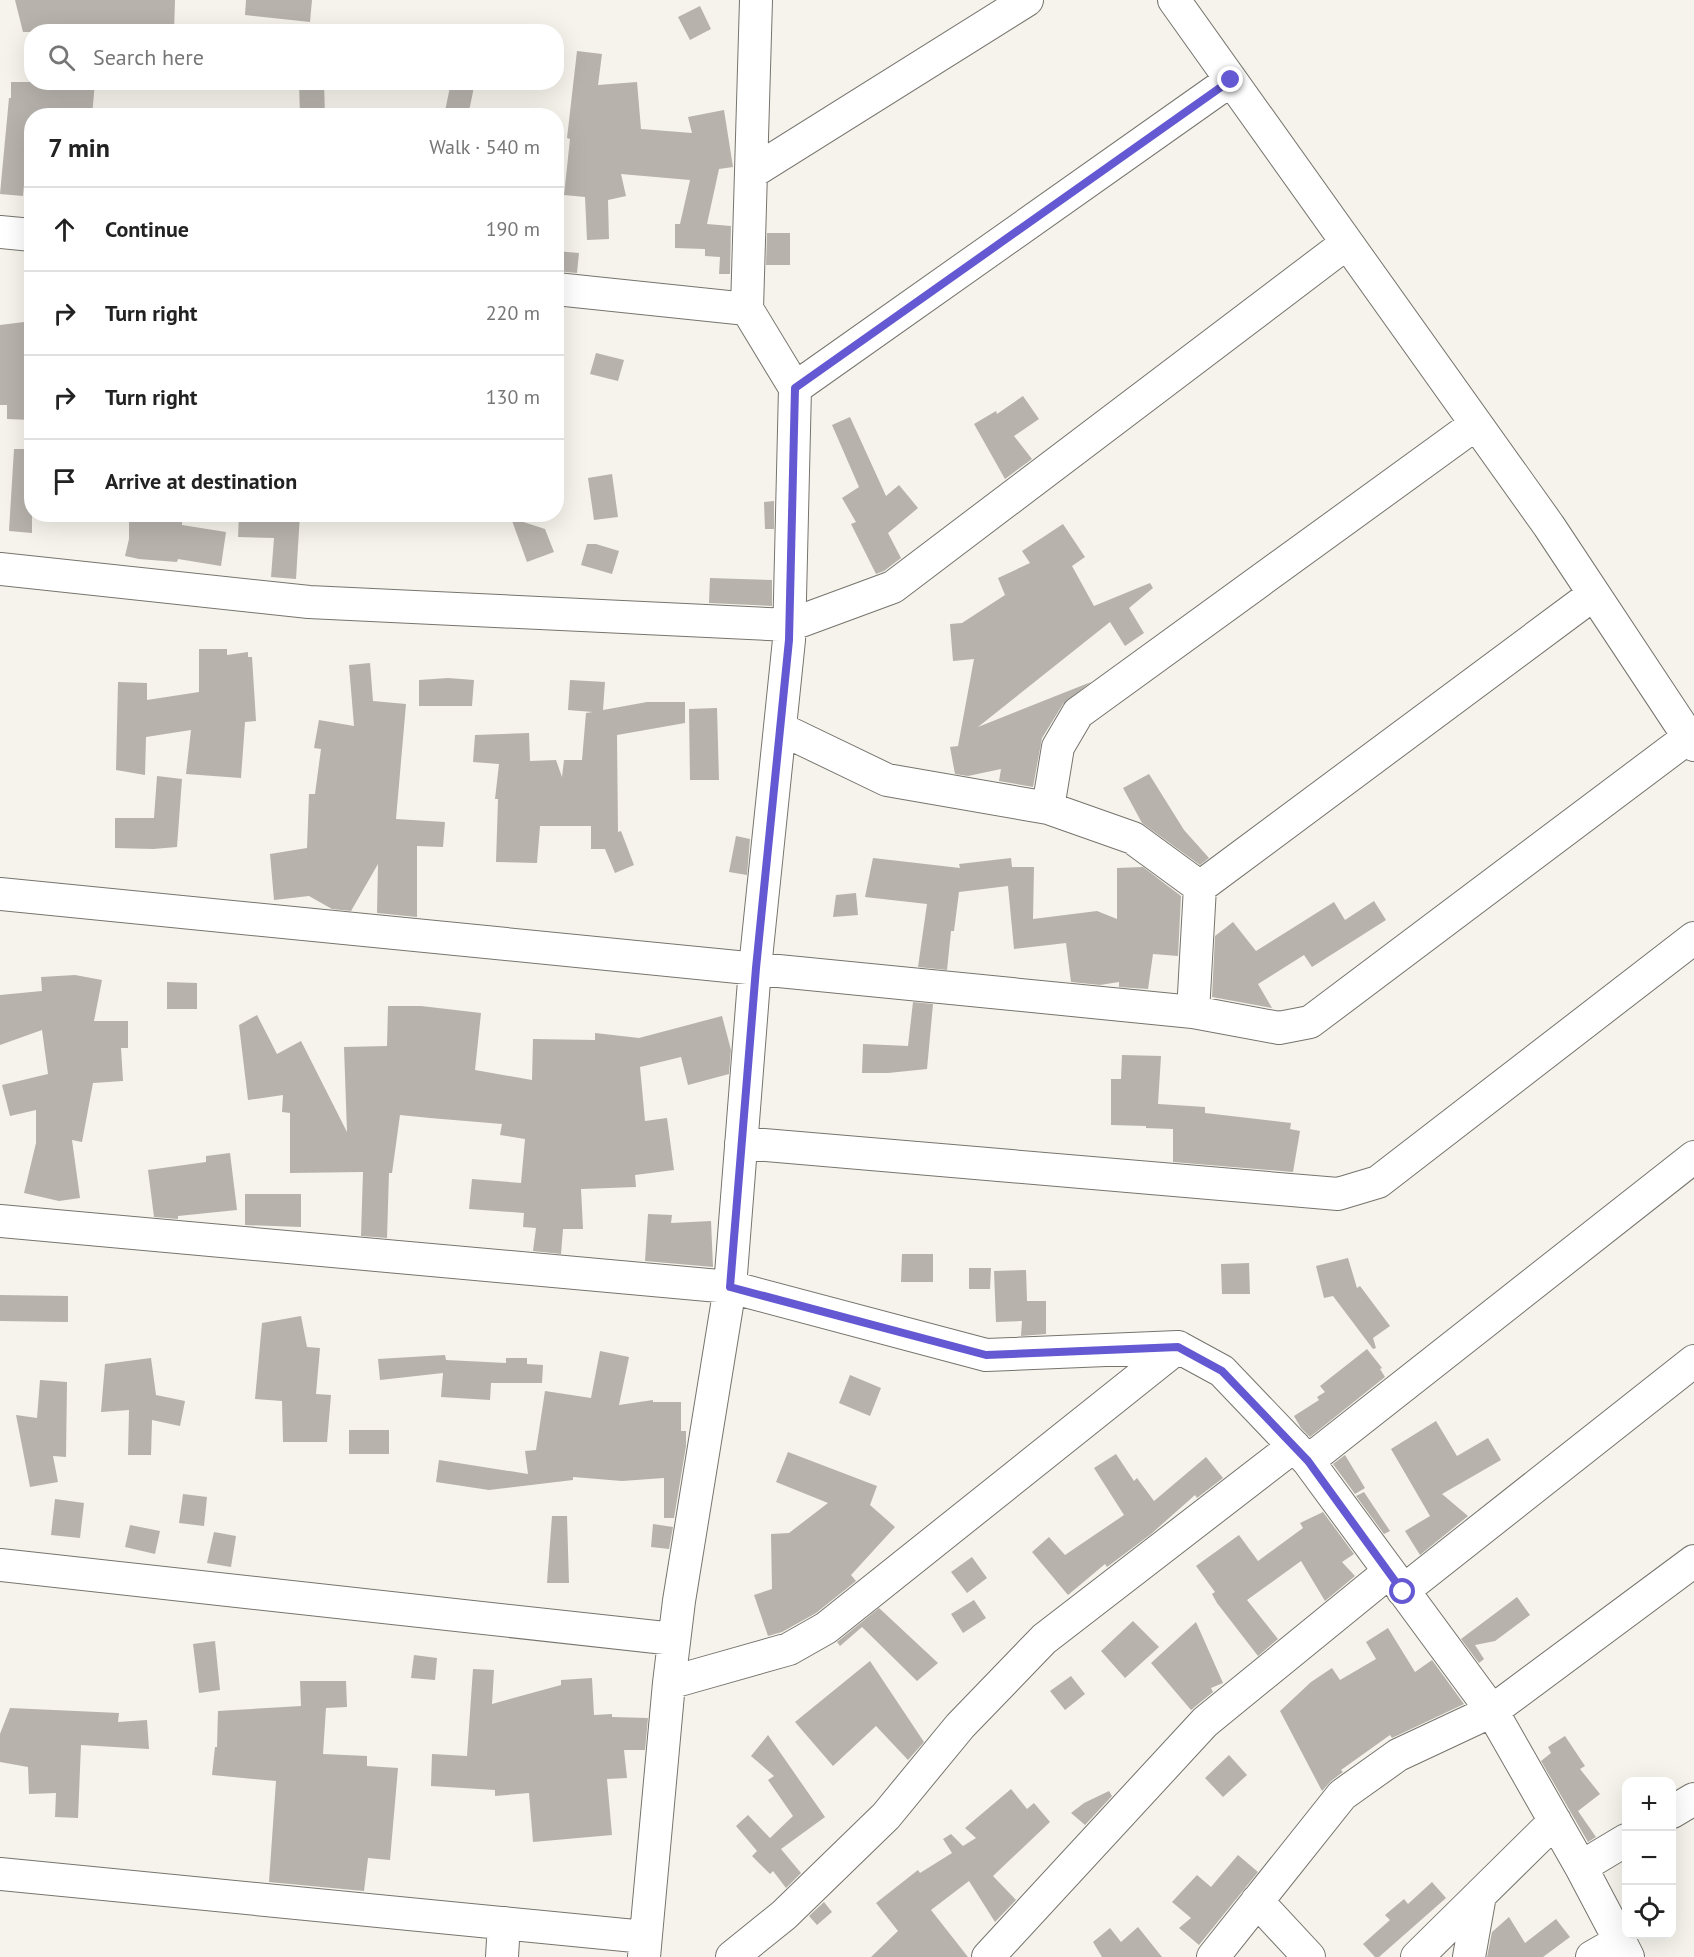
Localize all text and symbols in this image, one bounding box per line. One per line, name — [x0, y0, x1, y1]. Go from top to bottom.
search box — [24, 24, 564, 90]
icon: search — [45, 41, 78, 74]
text: Search here — [93, 43, 204, 71]
route end — [1217, 66, 1243, 92]
text: 7 min — [48, 131, 110, 164]
text: Walk · 540 m — [429, 134, 540, 160]
icon: ahead — [48, 213, 81, 246]
text: Continue — [105, 215, 189, 243]
text: 190 m — [486, 216, 540, 242]
icon: right — [48, 297, 81, 330]
text: Turn right — [105, 299, 197, 327]
text: 220 m — [486, 300, 540, 326]
icon: right — [48, 381, 81, 414]
text: Turn right — [105, 383, 197, 411]
text: 130 m — [486, 384, 540, 410]
icon: arrive — [48, 465, 81, 498]
text: Arrive at destination — [105, 467, 297, 495]
route start — [1389, 1578, 1415, 1604]
map controls — [1622, 1777, 1676, 1939]
button: + — [1622, 1777, 1676, 1831]
button: − — [1622, 1831, 1676, 1885]
button: locate — [1622, 1885, 1676, 1939]

